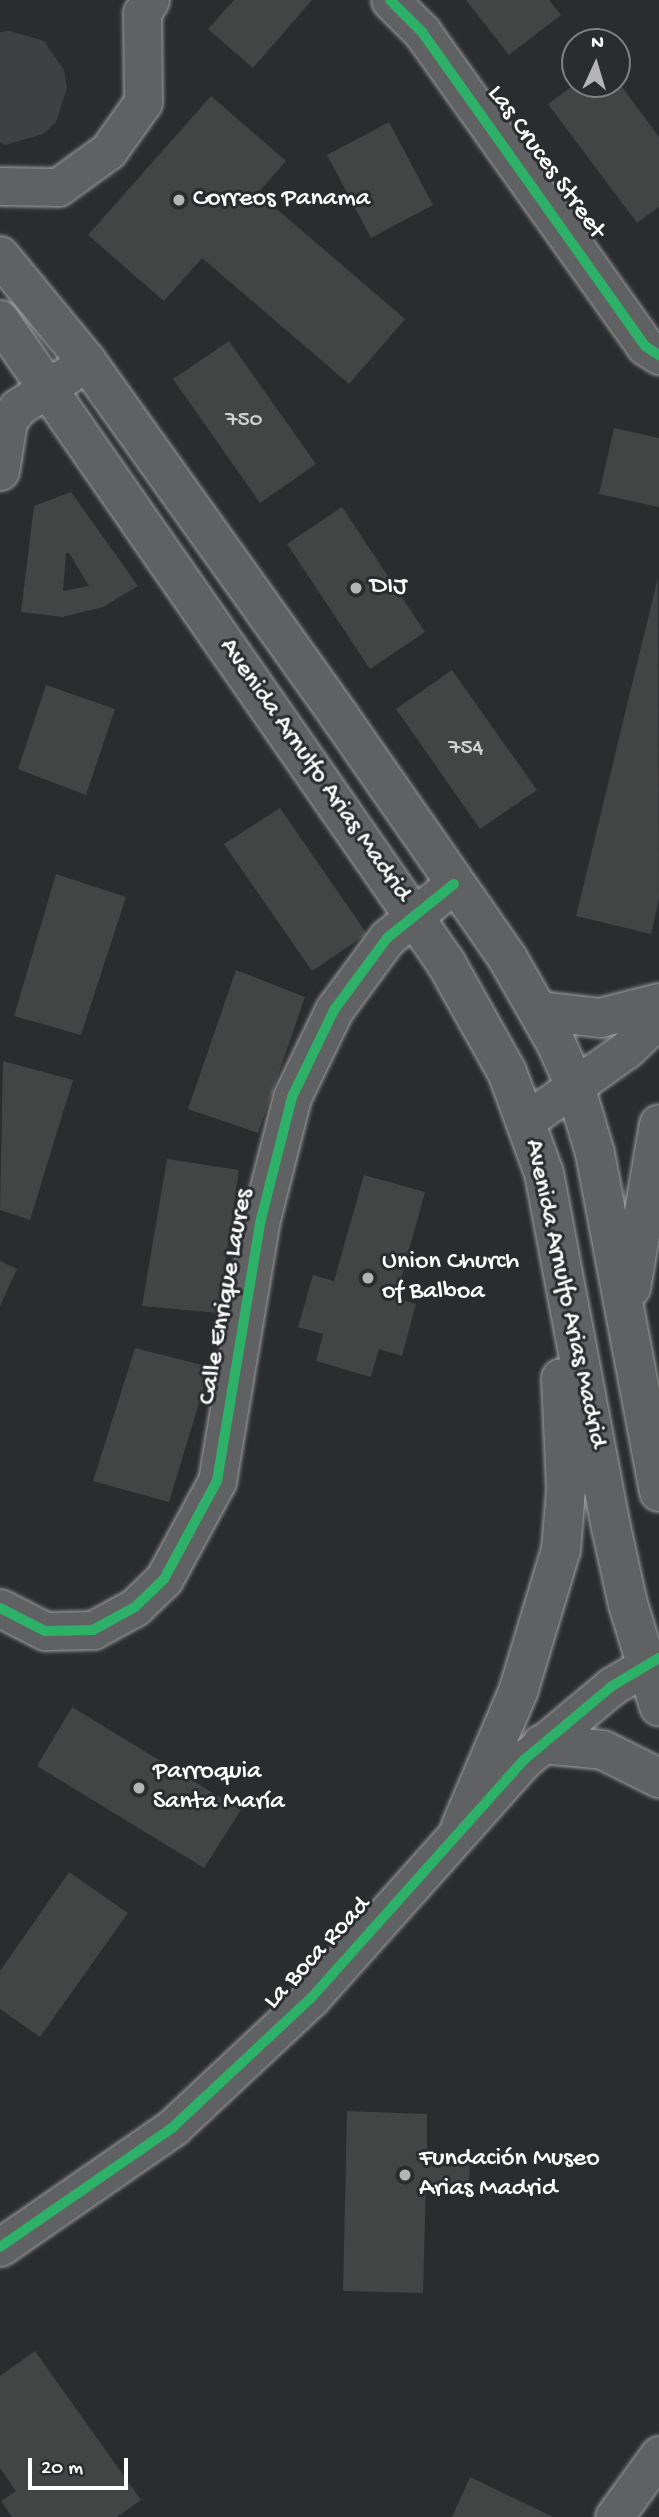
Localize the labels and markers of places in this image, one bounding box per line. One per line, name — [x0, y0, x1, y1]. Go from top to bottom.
place label: Correos Panama — [193, 184, 370, 216]
marker: Correos Panama — [171, 192, 187, 208]
place label: DIJ — [370, 572, 407, 604]
marker: DIJ — [348, 580, 364, 596]
place label: Union Church of Balboa — [382, 1247, 519, 1308]
marker: Union Church of Balboa — [360, 1270, 376, 1286]
place label: Parroquia Santa María — [153, 1757, 285, 1818]
marker: Parroquia Santa María — [131, 1780, 147, 1796]
place label: Fundación Museo Arias Madrid — [419, 2144, 600, 2206]
marker: Fundación Museo Arias Madrid — [397, 2167, 413, 2183]

